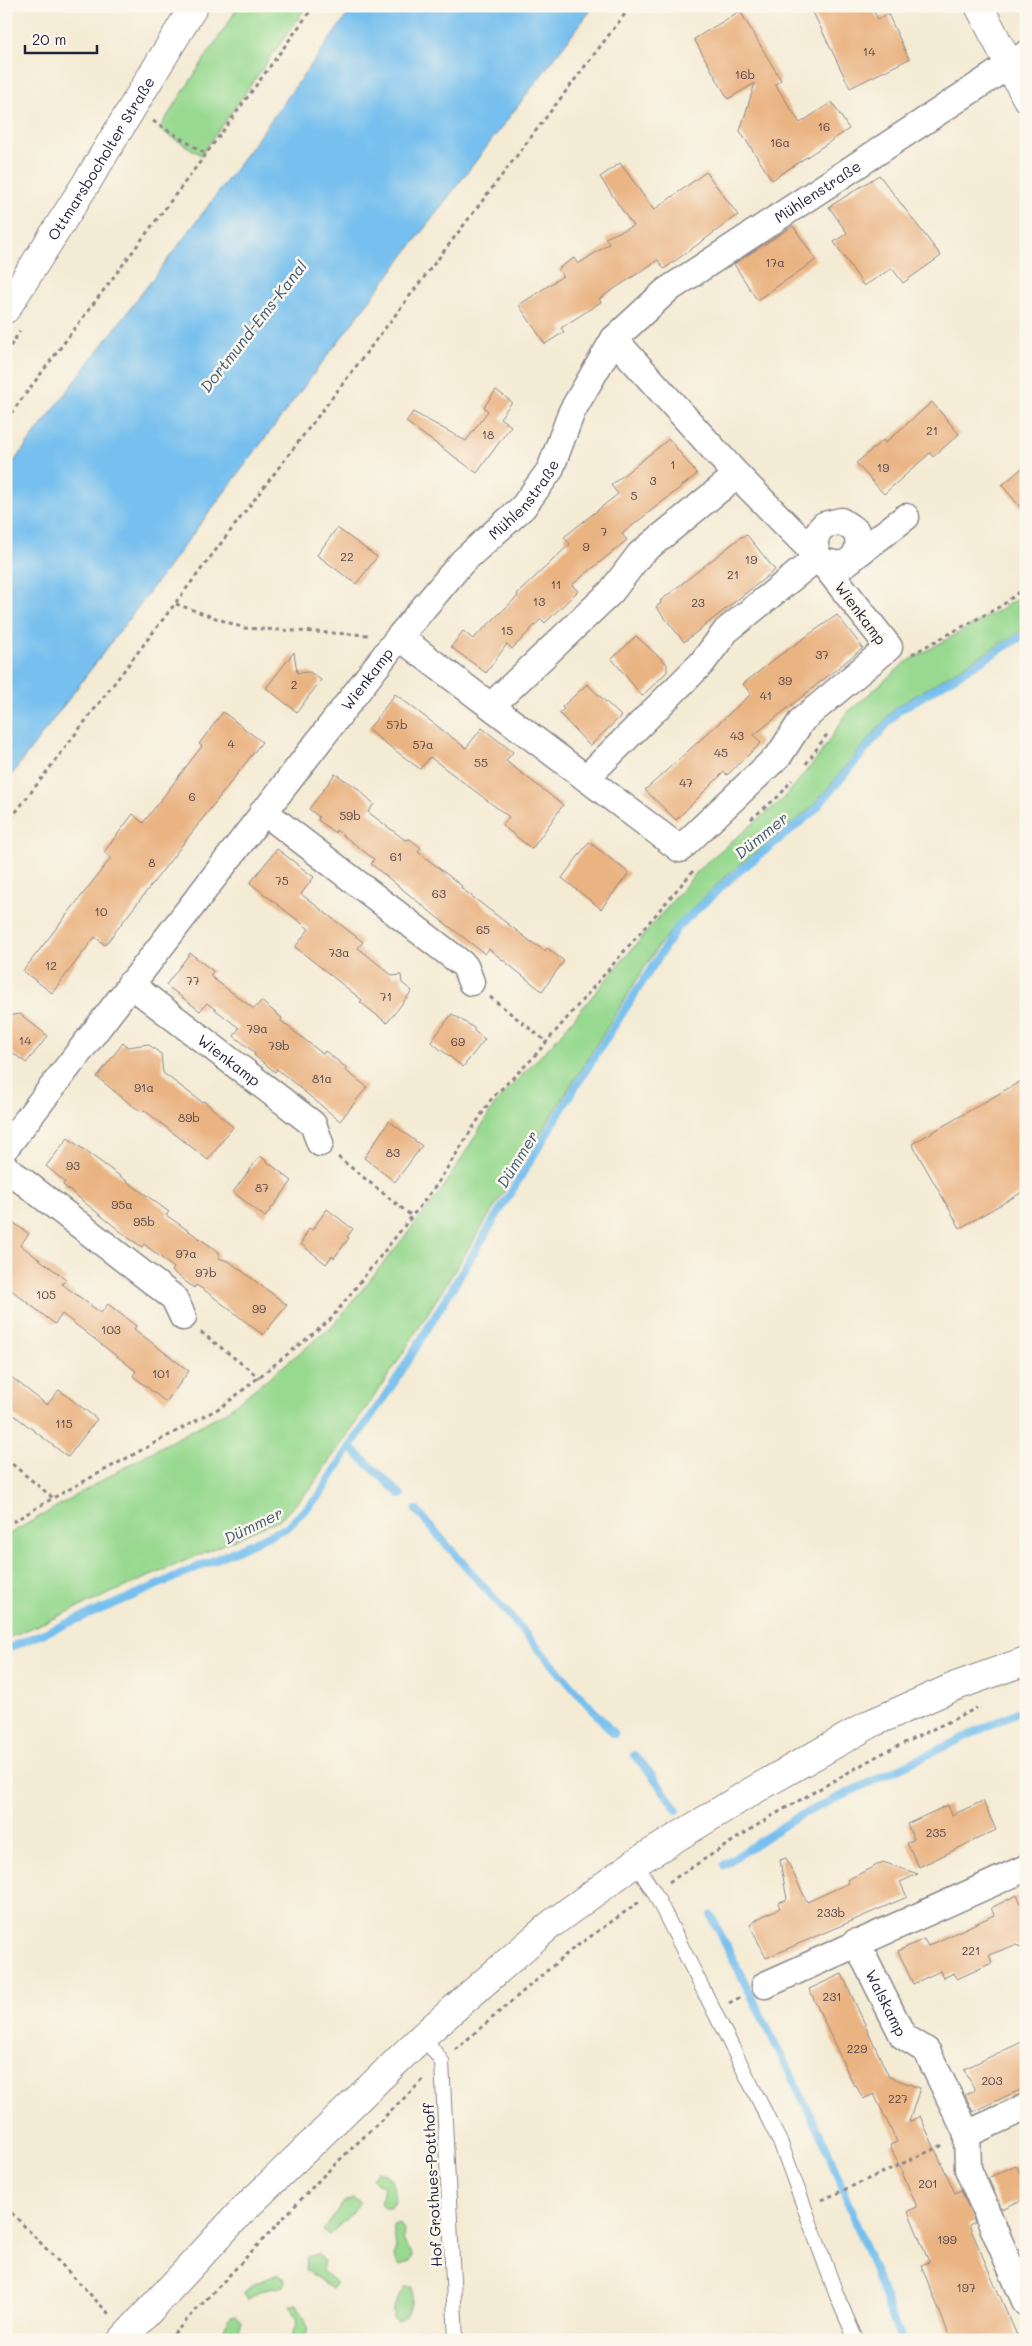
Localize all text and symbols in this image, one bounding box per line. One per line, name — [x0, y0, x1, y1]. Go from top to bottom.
scale bar — [25, 22, 98, 54]
text: 20 m — [32, 29, 66, 49]
house number: 14 — [863, 43, 875, 59]
house number: 16b — [735, 66, 755, 82]
street label: Ottmarsbocholter Straße — [43, 73, 159, 244]
house number: 16 — [818, 118, 830, 134]
house number: 16a — [770, 134, 790, 150]
street label: Mühlenstraße — [770, 156, 864, 227]
house number: 17a — [765, 254, 785, 270]
water label: Dortmund-Ems-Kanal — [195, 256, 311, 396]
house number: 21 — [926, 422, 938, 438]
house number: 18 — [482, 426, 494, 442]
house number: 1 — [670, 456, 676, 472]
street label: Mühlenstraße — [484, 457, 563, 544]
house number: 19 — [877, 459, 889, 475]
house number: 3 — [649, 472, 657, 488]
house number: 5 — [631, 487, 638, 503]
house number: 7 — [601, 523, 608, 539]
house number: 9 — [582, 538, 590, 554]
house number: 22 — [340, 548, 354, 564]
house number: 19 — [745, 551, 757, 567]
house number: 21 — [727, 566, 739, 582]
house number: 11 — [551, 576, 561, 592]
street label: Wienkamp — [831, 577, 891, 649]
house number: 13 — [533, 593, 545, 609]
house number: 23 — [691, 594, 705, 610]
house number: 15 — [501, 622, 513, 638]
street label: Wienkamp — [336, 643, 397, 714]
house number: 37 — [815, 646, 829, 662]
house number: 39 — [778, 672, 792, 688]
house number: 2 — [291, 676, 297, 692]
house number: 41 — [760, 687, 772, 703]
house number: 57b — [386, 716, 408, 732]
house number: 43 — [730, 727, 744, 743]
house number: 4 — [227, 735, 235, 751]
house number: 57a — [412, 736, 434, 752]
house number: 45 — [714, 744, 728, 760]
house number: 55 — [474, 754, 488, 770]
house number: 47 — [679, 774, 693, 790]
house number: 6 — [188, 788, 196, 804]
house number: 59b — [339, 807, 361, 823]
water label: Dümmer — [730, 807, 792, 863]
house number: 61 — [390, 848, 402, 864]
house number: 8 — [148, 854, 156, 870]
house number: 75 — [275, 872, 289, 888]
house number: 63 — [432, 885, 446, 901]
house number: 10 — [95, 903, 108, 919]
house number: 65 — [476, 921, 490, 937]
house number: 73a — [328, 944, 350, 960]
house number: 12 — [45, 957, 57, 973]
house number: 77 — [186, 972, 200, 988]
house number: 71 — [380, 988, 392, 1004]
house number: 79a — [246, 1020, 268, 1036]
street label: Wienkamp — [194, 1030, 265, 1090]
house number: 14 — [19, 1032, 31, 1048]
house number: 69 — [451, 1033, 465, 1049]
house number: 79b — [268, 1037, 290, 1053]
house number: 81a — [312, 1070, 332, 1086]
house number: 91a — [134, 1079, 154, 1095]
house number: 89b — [178, 1109, 200, 1125]
water label: Dümmer — [491, 1127, 543, 1191]
house number: 83 — [386, 1144, 400, 1160]
house number: 93 — [66, 1157, 80, 1173]
house number: 87 — [255, 1179, 269, 1195]
house number: 95a — [111, 1196, 133, 1212]
house number: 95b — [133, 1213, 155, 1229]
house number: 97a — [175, 1245, 197, 1261]
house number: 97b — [195, 1264, 217, 1280]
house number: 105 — [36, 1286, 56, 1302]
house number: 99 — [252, 1300, 266, 1316]
house number: 103 — [101, 1321, 121, 1337]
house number: 101 — [152, 1365, 170, 1381]
house number: 115 — [55, 1415, 73, 1431]
water label: Dümmer — [220, 1502, 286, 1548]
house number: 235 — [926, 1824, 946, 1840]
house number: 233b — [817, 1904, 845, 1920]
house number: 221 — [962, 1942, 980, 1958]
street label: Walskamp — [861, 1966, 911, 2040]
house number: 231 — [822, 1988, 842, 2004]
house number: 229 — [847, 2040, 867, 2056]
house number: 203 — [981, 2072, 1003, 2088]
house number: 227 — [888, 2090, 908, 2106]
street label: Hof Grothues-Potthoff — [418, 2101, 446, 2268]
house number: 201 — [918, 2175, 938, 2191]
house number: 199 — [937, 2231, 957, 2247]
house number: 197 — [956, 2279, 976, 2295]

